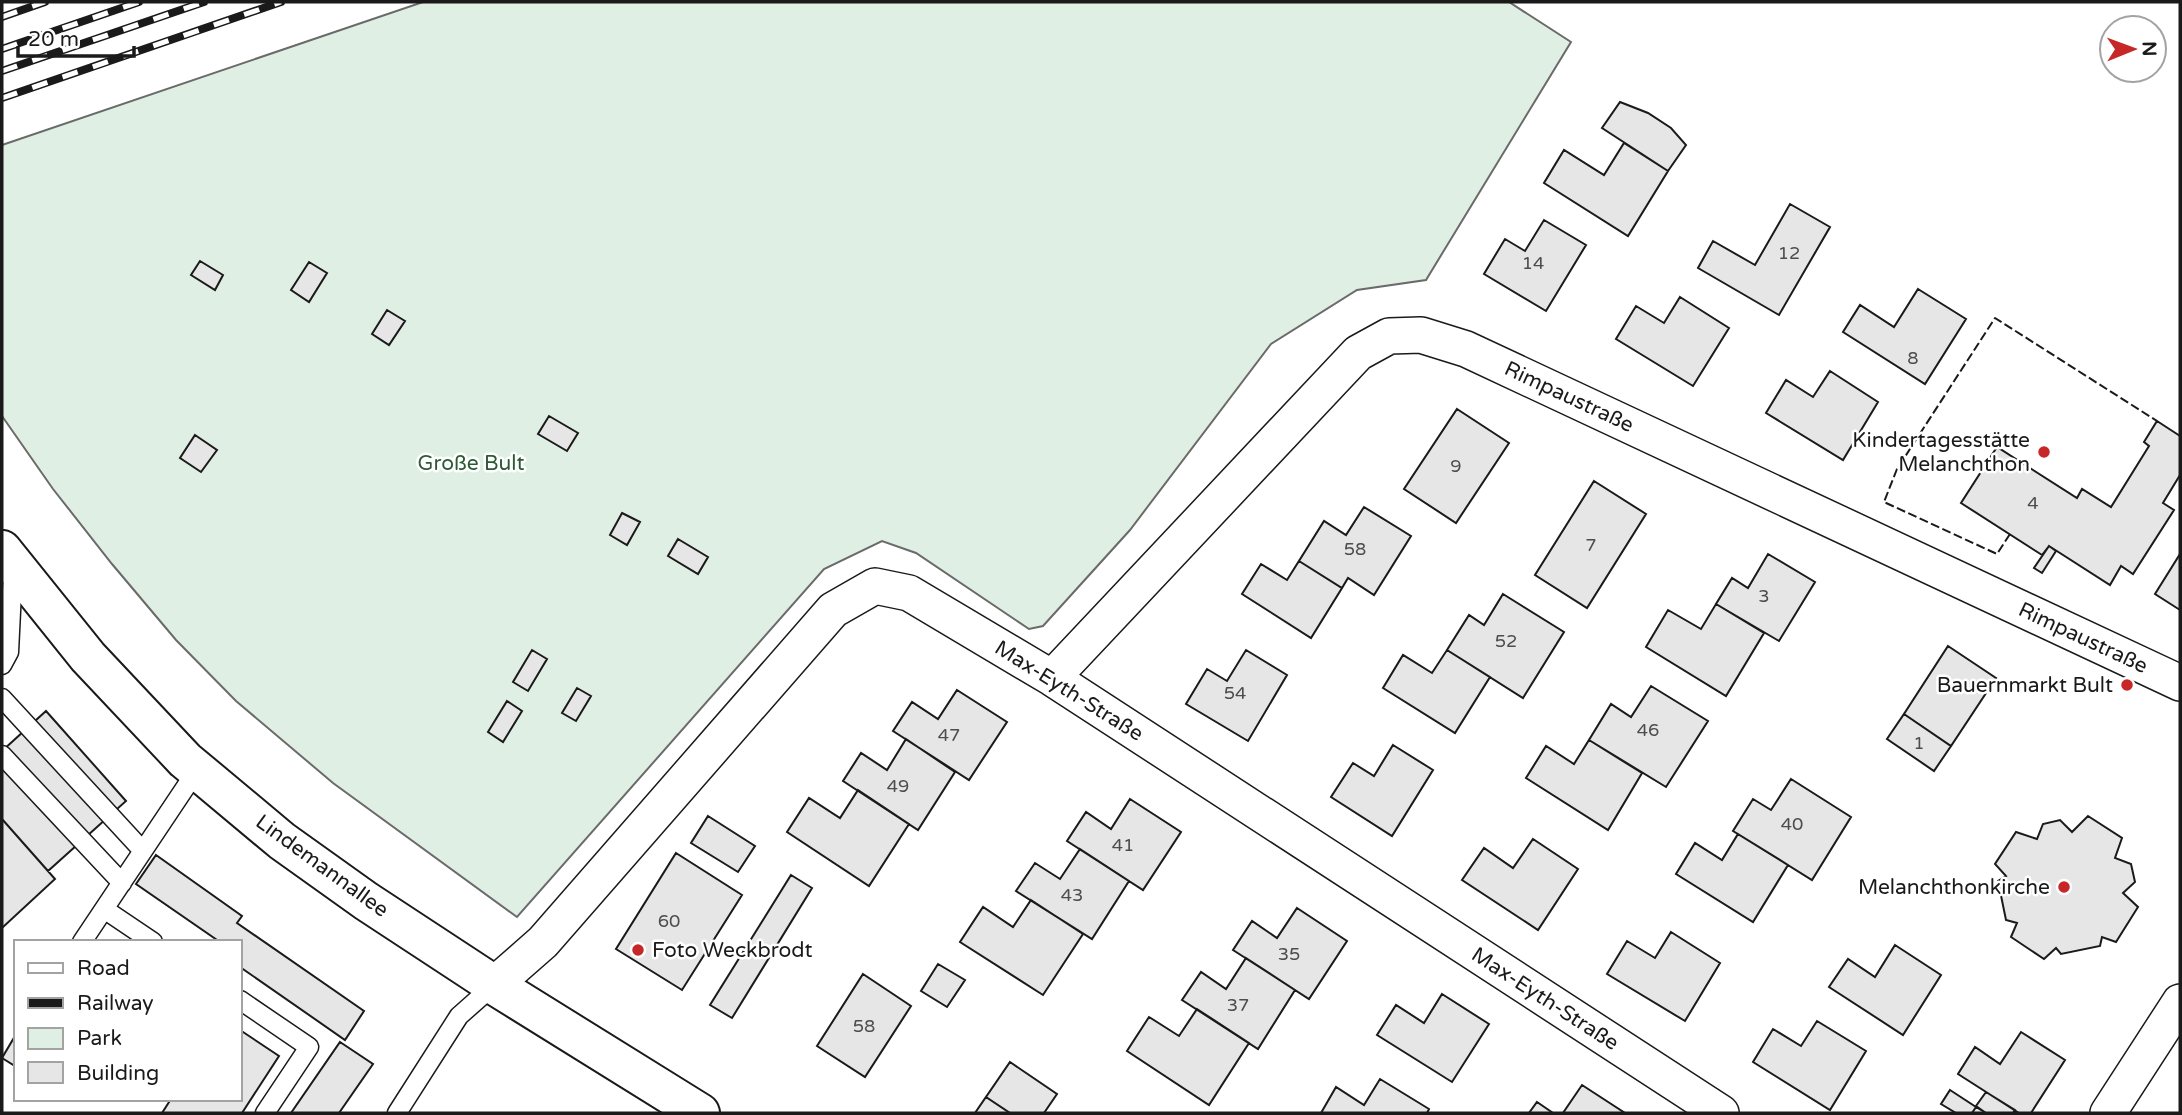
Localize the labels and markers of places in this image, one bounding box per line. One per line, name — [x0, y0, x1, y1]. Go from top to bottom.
place label: Kindertagesstätte Melanchthon — [1852, 428, 2030, 477]
marker: Kindertagesstätte Melanchthon — [2036, 444, 2052, 460]
place label: Bauernmarkt Bult — [1937, 673, 2113, 698]
marker: Bauernmarkt Bult — [2119, 677, 2135, 693]
place label: Melanchthonkirche — [1858, 875, 2050, 900]
marker: Melanchthonkirche — [2056, 879, 2072, 895]
place label: Foto Weckbrodt — [652, 938, 813, 963]
marker: Foto Weckbrodt — [630, 942, 646, 958]

